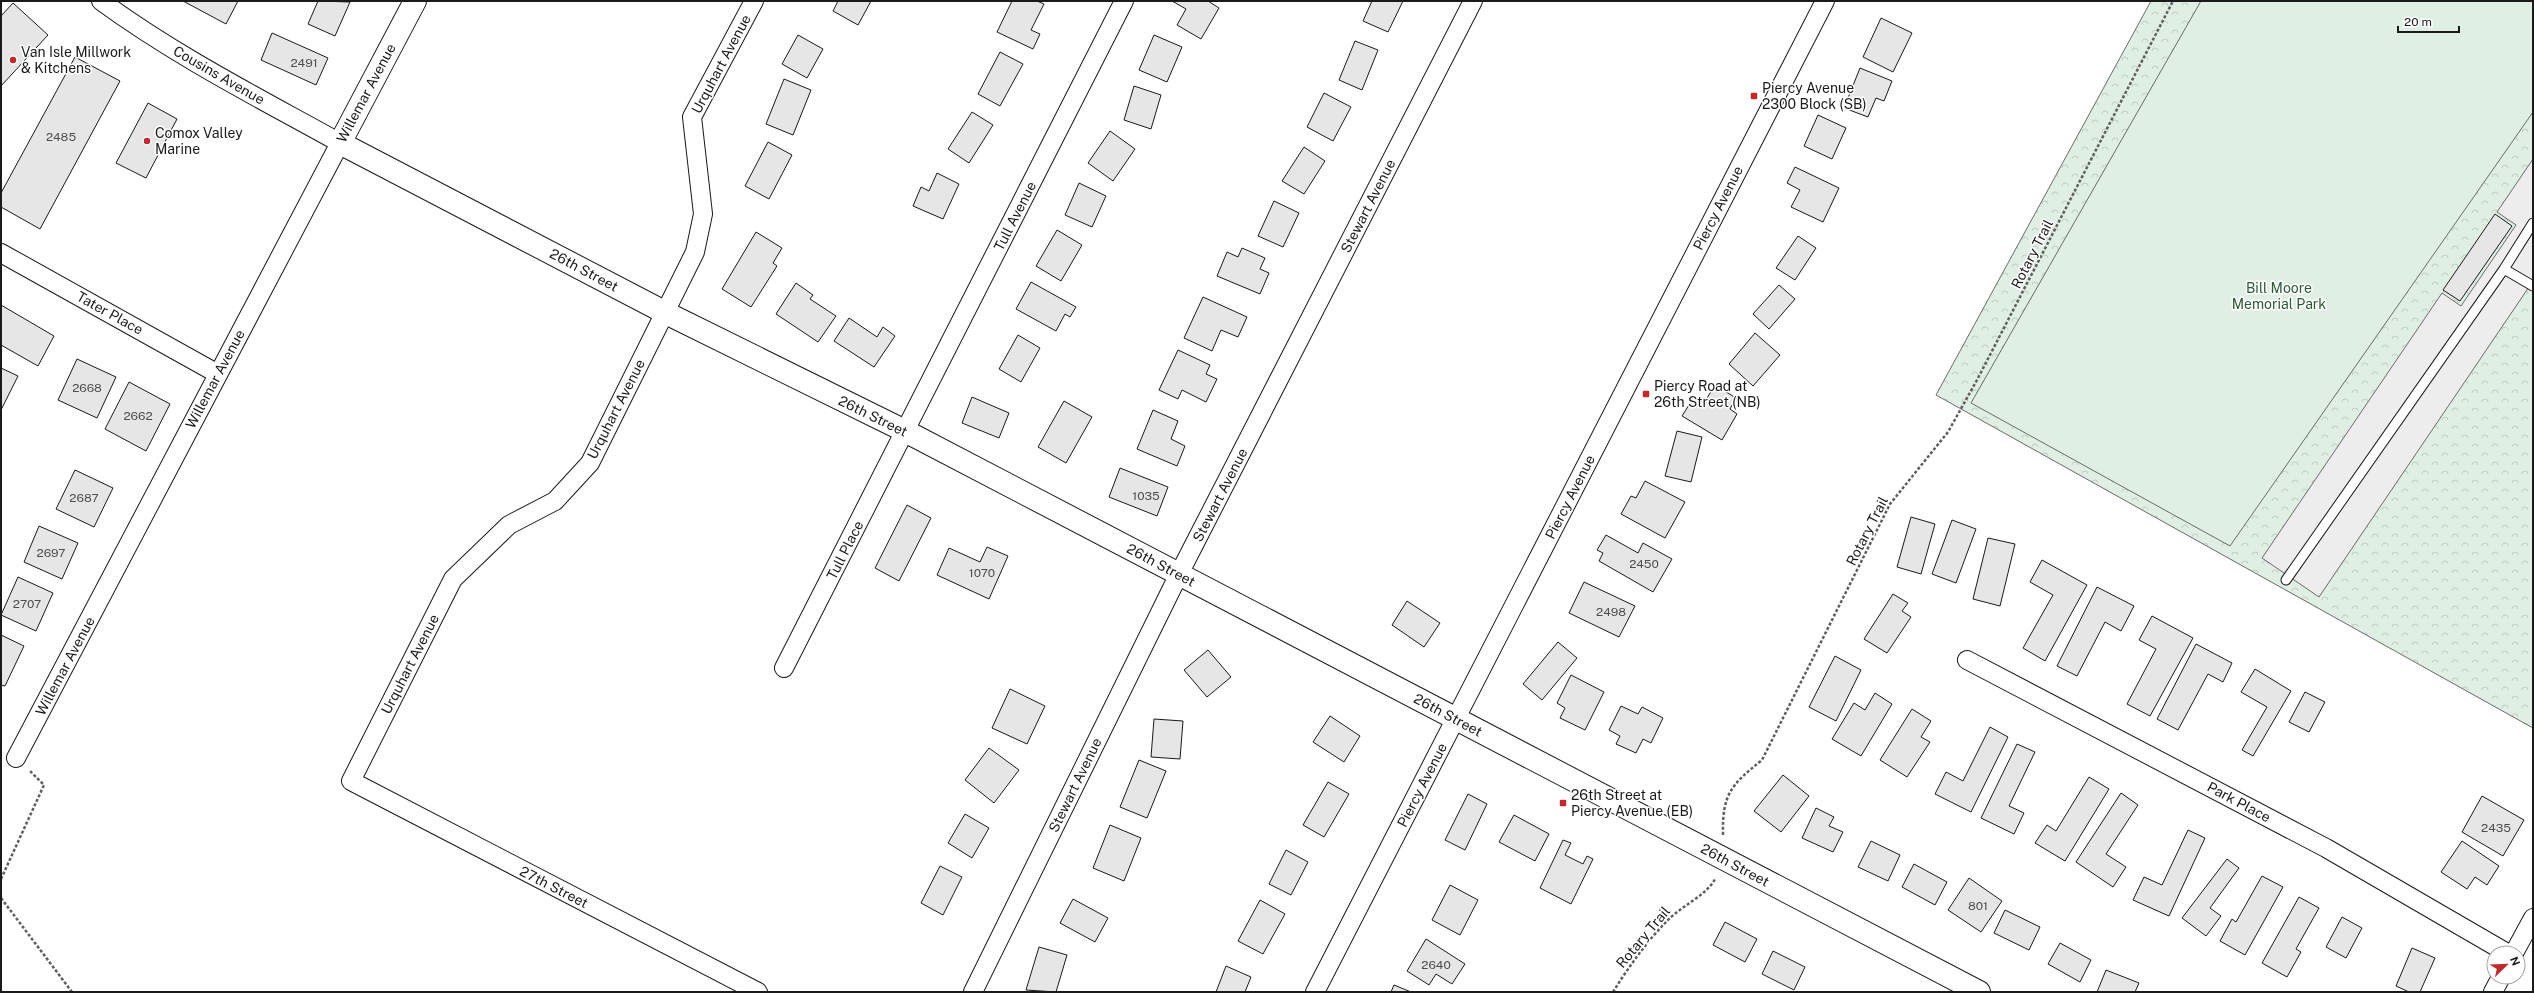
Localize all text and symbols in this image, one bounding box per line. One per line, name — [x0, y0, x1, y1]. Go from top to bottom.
scale bar — [2398, 8, 2459, 34]
street label: Urquhart Avenue — [688, 12, 754, 116]
text: 20 m — [2404, 15, 2432, 29]
street label: Willemar Avenue — [333, 41, 399, 145]
street label: Cousins Avenue — [170, 42, 268, 108]
place label: Van Isle Millwork & Kitchens — [21, 44, 131, 76]
marker: Van Isle Millwork & Kitchens — [8, 55, 18, 65]
house number: 2491 — [290, 56, 318, 70]
place label: Piercy Avenue 2300 Block (SB) — [1762, 80, 1867, 112]
marker: Piercy Avenue 2300 Block (SB) — [1749, 91, 1759, 101]
place label: Comox Valley Marine — [155, 125, 243, 157]
house number: 2485 — [46, 130, 76, 144]
marker: Comox Valley Marine — [142, 136, 152, 146]
street label: Stewart Avenue — [1338, 156, 1399, 255]
street label: Piercy Avenue — [1690, 163, 1746, 253]
street label: Tull Avenue — [991, 179, 1039, 253]
street label: Rotary Trail — [2008, 217, 2056, 291]
street label: 26th Street — [547, 245, 621, 295]
park label: Bill Moore Memorial Park — [2232, 280, 2326, 312]
street label: Tater Place — [74, 288, 146, 338]
street label: Willemar Avenue — [182, 327, 248, 431]
street label: Urquhart Avenue — [584, 356, 648, 462]
place label: Piercy Road at 26th Street (NB) — [1654, 378, 1761, 410]
house number: 2668 — [72, 381, 102, 395]
marker: Piercy Road at 26th Street (NB) — [1641, 389, 1651, 399]
street label: 26th Street — [836, 392, 910, 440]
house number: 2662 — [123, 409, 153, 423]
street label: Stewart Avenue — [1190, 445, 1251, 544]
street label: Piercy Avenue — [1542, 452, 1598, 542]
house number: 1035 — [1132, 489, 1160, 503]
house number: 2687 — [69, 491, 99, 505]
street label: Rotary Trail — [1843, 494, 1891, 568]
street label: Tull Place — [823, 518, 867, 582]
street label: 26th Street — [1124, 540, 1198, 590]
house number: 2697 — [36, 546, 66, 560]
house number: 2450 — [1629, 557, 1659, 571]
house number: 1070 — [969, 566, 995, 580]
house number: 2707 — [13, 597, 41, 611]
house number: 2498 — [1596, 605, 1626, 619]
street label: Urquhart Avenue — [378, 611, 442, 717]
street label: Willemar Avenue — [32, 614, 98, 718]
street label: 26th Street — [1411, 690, 1485, 740]
street label: Stewart Avenue — [1045, 735, 1105, 835]
street label: Piercy Avenue — [1394, 740, 1450, 830]
street label: Park Place — [2205, 779, 2274, 825]
place label: 26th Street at Piercy Avenue (EB) — [1571, 787, 1693, 819]
marker: 26th Street at Piercy Avenue (EB) — [1558, 798, 1568, 808]
house number: 2435 — [2481, 821, 2511, 835]
street label: 26th Street — [1698, 840, 1772, 890]
street label: 27th Street — [517, 863, 591, 911]
house number: 801 — [1968, 899, 1988, 913]
street label: Rotary Trail — [1613, 903, 1673, 971]
north arrow — [2486, 945, 2526, 985]
text: N — [2508, 955, 2522, 967]
house number: 2640 — [1421, 958, 1451, 972]

